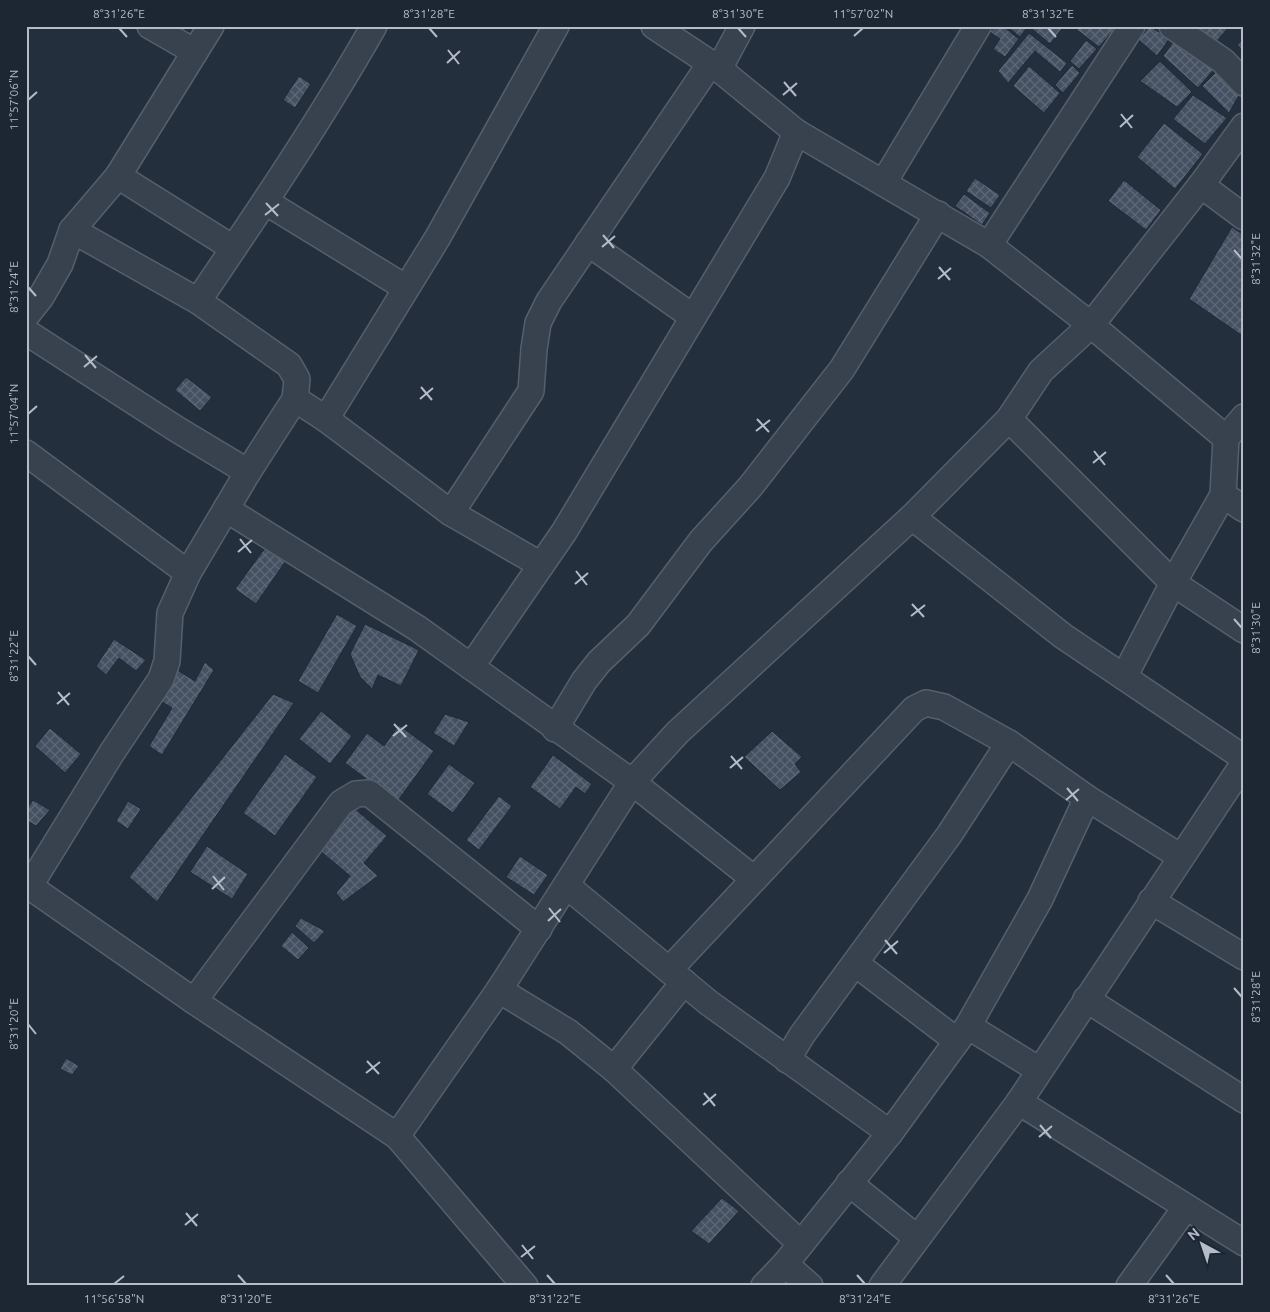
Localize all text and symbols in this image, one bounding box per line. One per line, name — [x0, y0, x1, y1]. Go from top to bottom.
text: 8°31'26"E — [93, 7, 145, 20]
text: 8°31'28"E — [403, 7, 455, 20]
text: 8°31'30"E — [712, 7, 764, 20]
text: 11°57'02"N — [833, 7, 893, 20]
text: 8°31'32"E — [1022, 7, 1074, 20]
text: 11°57'06"N — [7, 70, 20, 130]
text: 8°31'32"E — [1249, 233, 1262, 285]
text: 8°31'24"E — [7, 261, 20, 313]
text: 11°57'04"N — [7, 384, 20, 444]
text: 8°31'30"E — [1249, 602, 1262, 654]
text: 8°31'22"E — [7, 630, 20, 682]
text: 8°31'28"E — [1249, 971, 1262, 1023]
text: 8°31'20"E — [7, 998, 20, 1050]
north arrow — [1178, 1220, 1228, 1270]
text: N — [1184, 1225, 1203, 1244]
text: 11°56'58"N — [84, 1292, 144, 1305]
text: 8°31'20"E — [220, 1292, 272, 1305]
text: 8°31'22"E — [529, 1292, 581, 1305]
text: 8°31'24"E — [839, 1292, 891, 1305]
text: 8°31'26"E — [1148, 1292, 1200, 1305]

